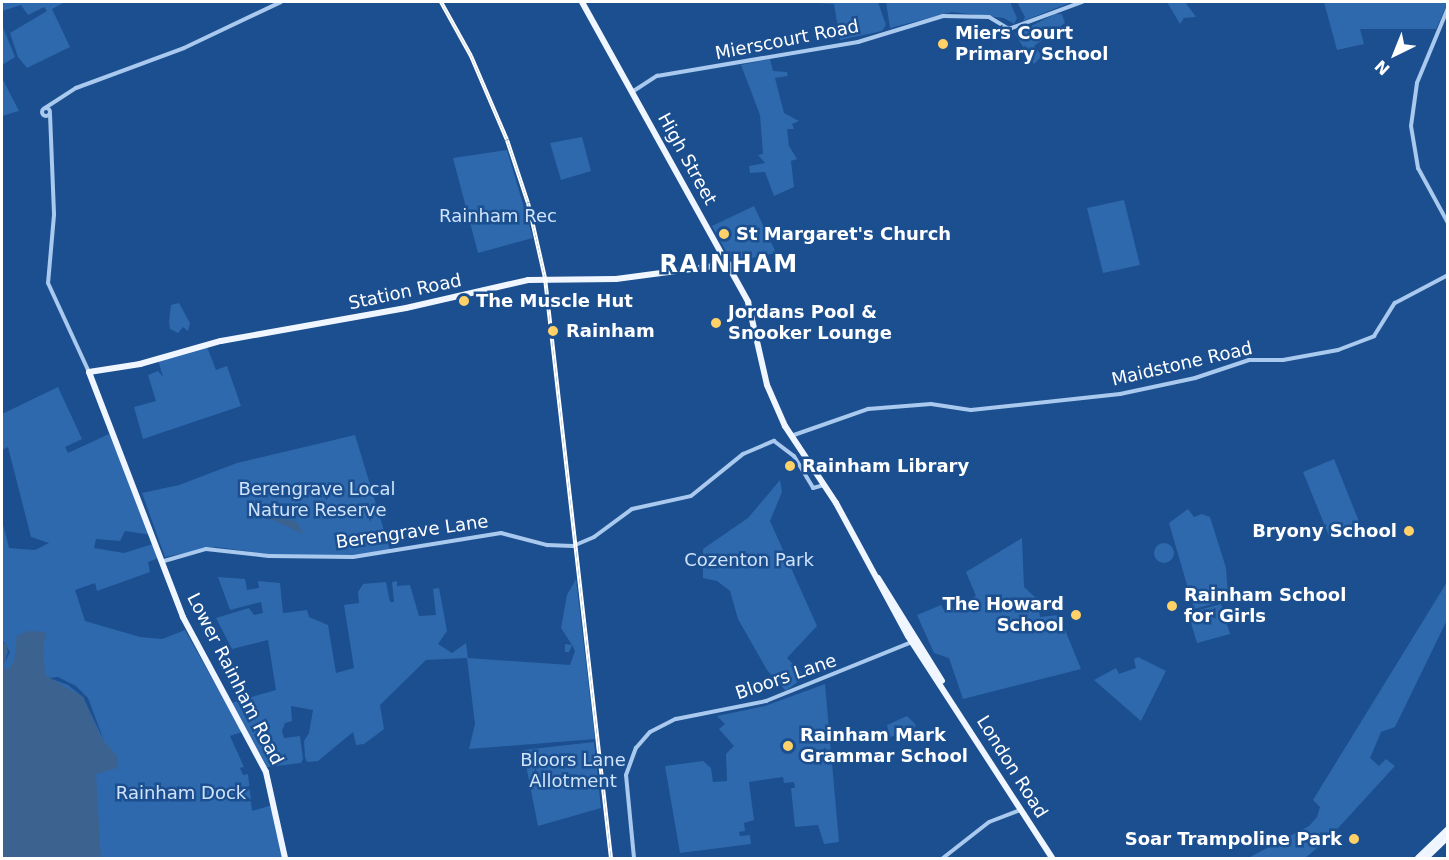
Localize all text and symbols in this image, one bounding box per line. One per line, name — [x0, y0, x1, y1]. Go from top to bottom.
street label: Mierscourt Road — [713, 15, 861, 65]
place label: Miers Court Primary School — [955, 23, 1108, 66]
north arrow — [1365, 24, 1425, 84]
marker: Miers Court Primary School — [936, 37, 950, 51]
text: N — [1371, 56, 1394, 79]
street label: High Street — [653, 109, 721, 209]
park label: Rainham Rec — [439, 205, 557, 227]
place label: St Margaret's Church — [736, 223, 951, 245]
marker: St Margaret's Church — [717, 227, 731, 241]
district label: RAINHAM — [659, 251, 799, 279]
street label: Station Road — [347, 269, 463, 315]
place label: The Muscle Hut — [476, 290, 633, 312]
marker: The Muscle Hut — [457, 294, 471, 308]
place label: Jordans Pool & Snooker Lounge — [728, 302, 892, 344]
marker: Jordans Pool & Snooker Lounge — [709, 316, 723, 330]
place label: Rainham — [566, 320, 655, 342]
marker: Rainham — [544, 322, 562, 340]
street label: Maidstone Road — [1110, 337, 1254, 391]
place label: Rainham Library — [802, 455, 969, 477]
marker: Rainham Library — [783, 459, 797, 473]
park label: Berengrave Local Nature Reserve — [239, 479, 395, 522]
street label: Berengrave Lane — [334, 511, 490, 553]
place label: Bryony School — [1252, 520, 1397, 542]
marker: Bryony School — [1402, 524, 1416, 538]
park label: Cozenton Park — [684, 549, 814, 571]
place label: Rainham School for Girls — [1184, 585, 1346, 628]
street label: Lower Rainham Road — [182, 589, 288, 769]
place label: The Howard School — [942, 594, 1064, 636]
marker: Rainham School for Girls — [1165, 599, 1179, 613]
marker: The Howard School — [1069, 608, 1083, 622]
street label: Bloors Lane — [733, 650, 839, 704]
street label: London Road — [972, 712, 1052, 822]
place label: Rainham Mark Grammar School — [800, 725, 968, 768]
marker: Rainham Mark Grammar School — [781, 739, 795, 753]
park label: Bloors Lane Allotment — [520, 750, 626, 792]
park label: Rainham Dock — [116, 782, 246, 804]
place label: Soar Trampoline Park — [1125, 828, 1342, 850]
marker: Soar Trampoline Park — [1347, 832, 1361, 846]

